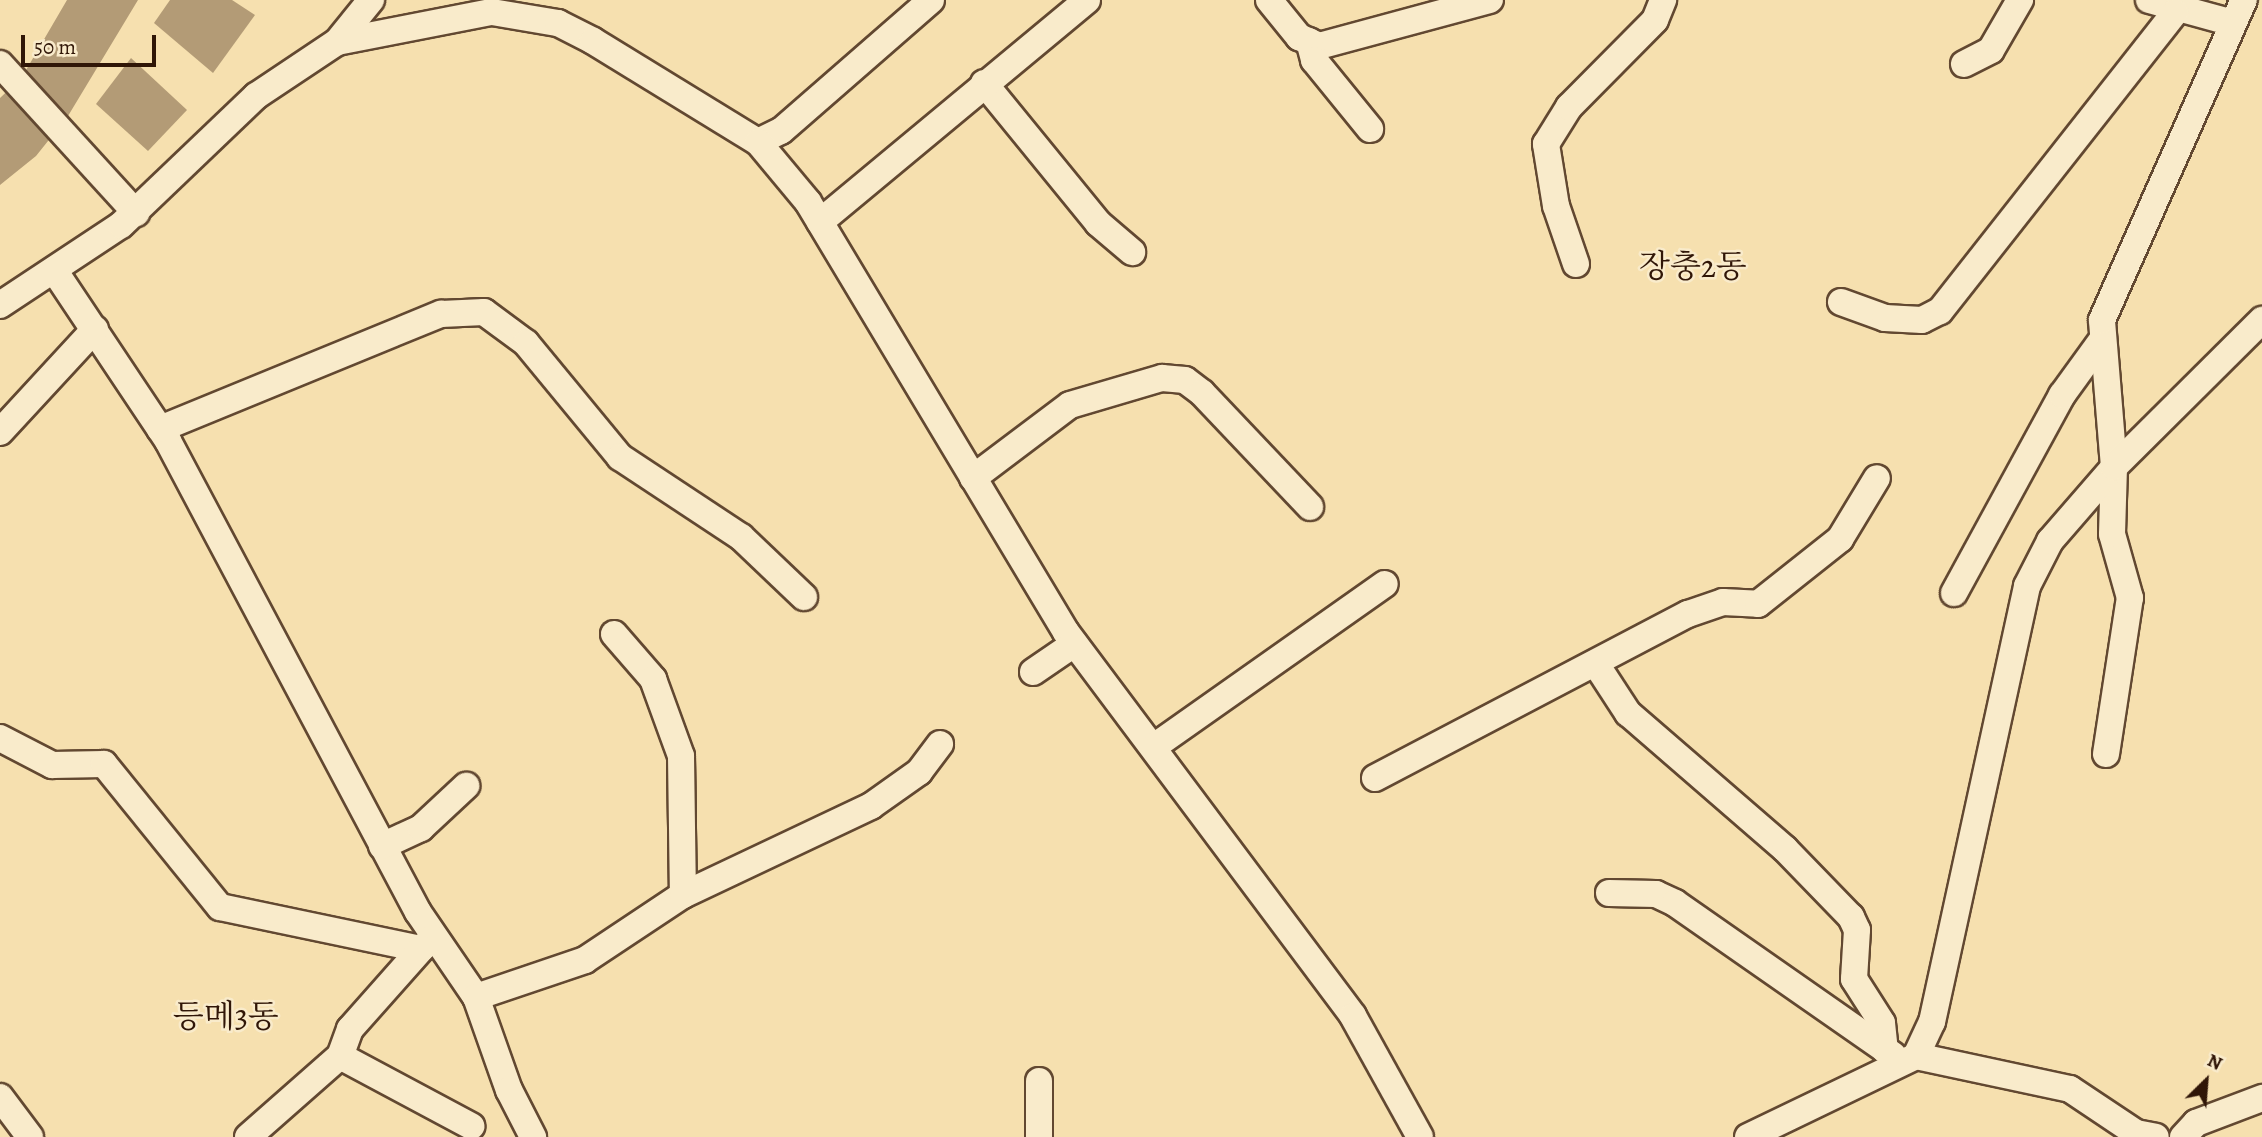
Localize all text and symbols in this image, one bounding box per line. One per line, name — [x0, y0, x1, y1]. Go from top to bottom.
scale bar — [24, 21, 159, 65]
text: 50 m — [34, 33, 76, 61]
district label: 장충2동 — [1639, 247, 1747, 285]
district label: 등메3동 — [173, 997, 279, 1035]
north arrow — [2171, 1046, 2241, 1116]
text: N — [2203, 1047, 2227, 1077]

